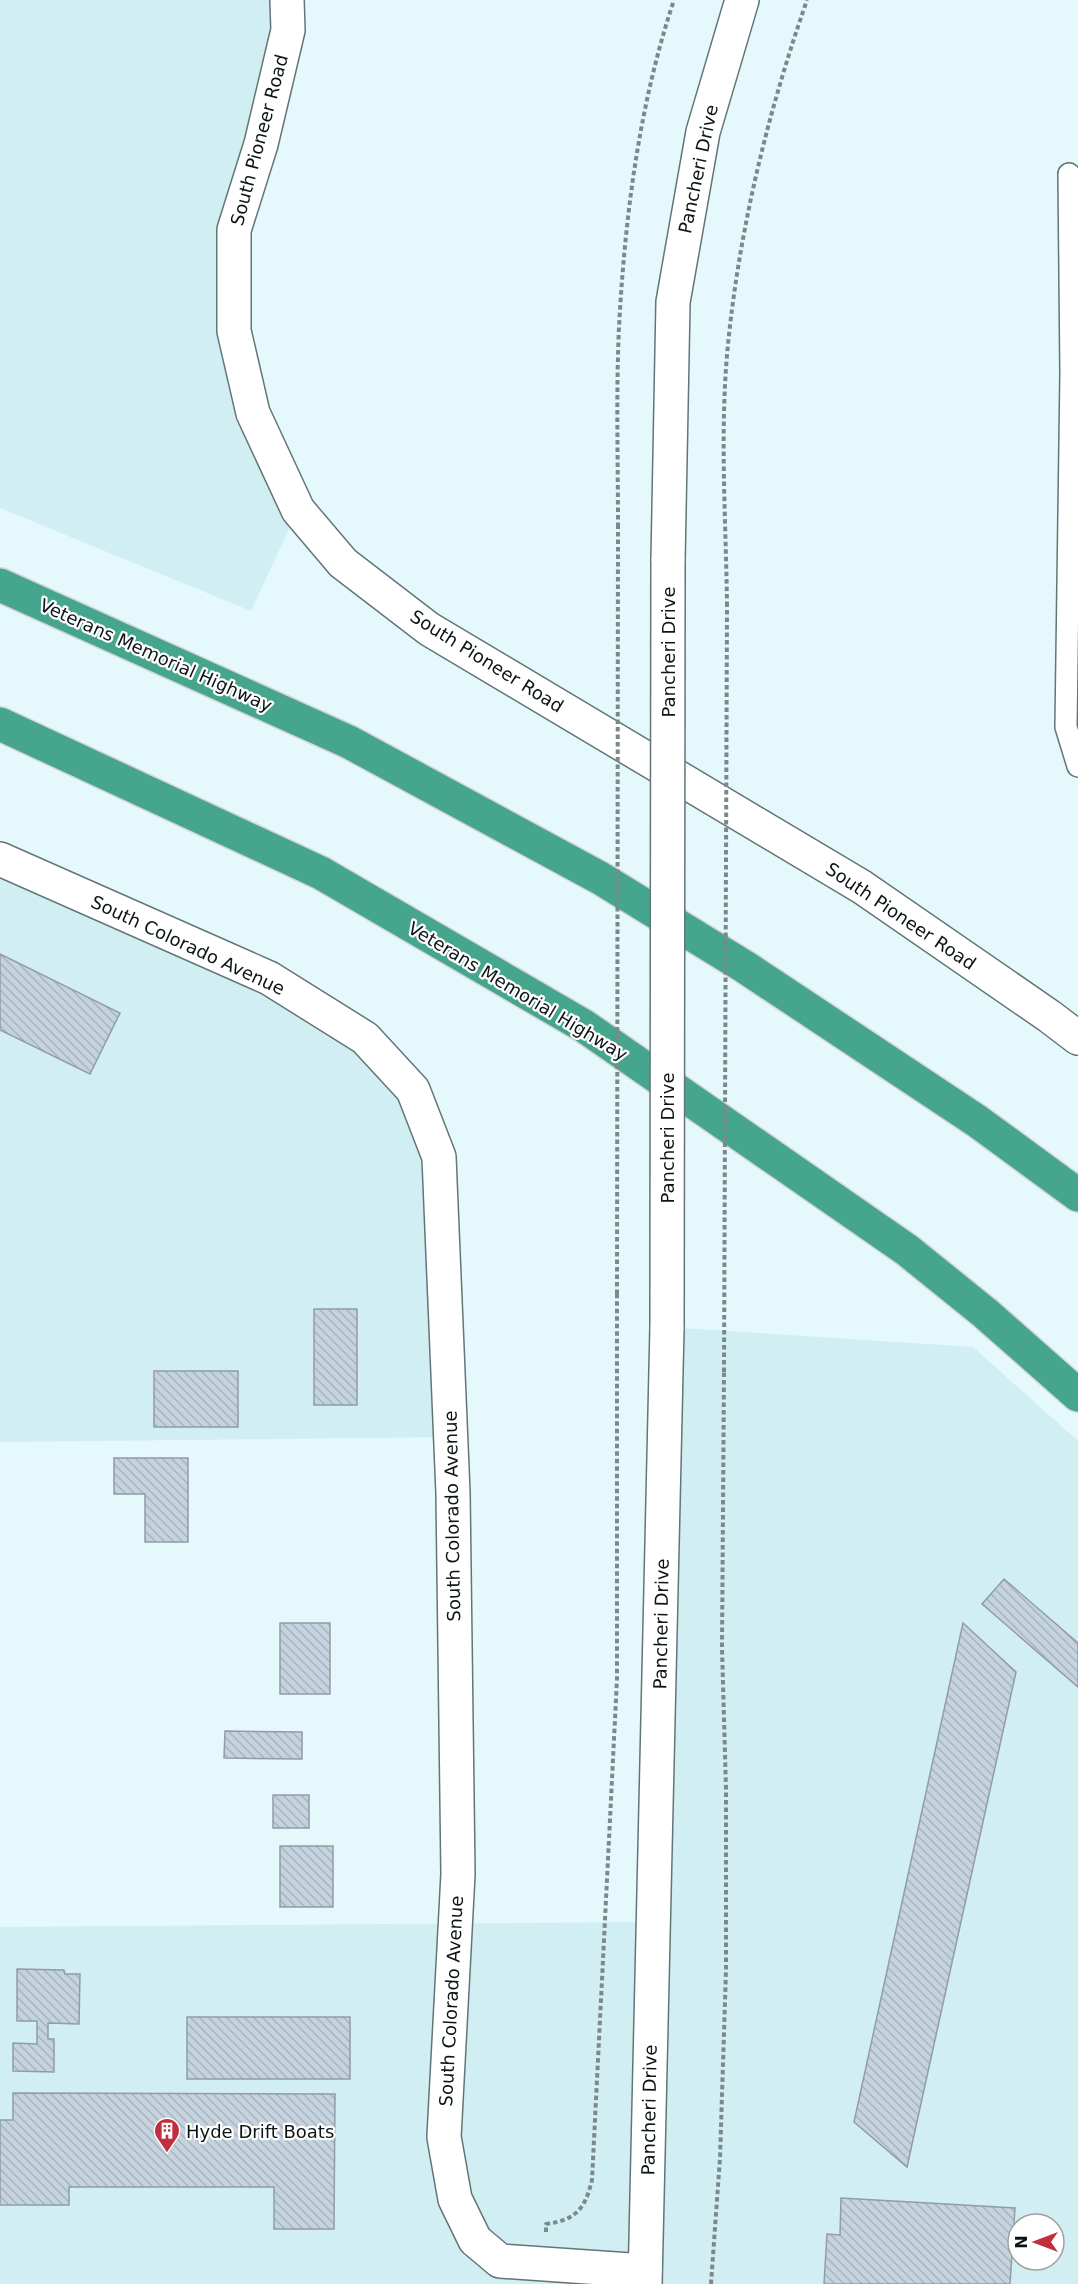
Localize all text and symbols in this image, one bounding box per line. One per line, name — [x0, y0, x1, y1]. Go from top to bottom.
street label: South Pioneer Road — [226, 52, 292, 228]
street label: Pancheri Drive — [674, 103, 722, 235]
street label: Pancheri Drive — [658, 587, 679, 717]
street label: Veterans Memorial Highway — [37, 594, 276, 716]
street label: South Pioneer Road — [407, 605, 567, 717]
street label: South Pioneer Road — [822, 858, 980, 974]
street label: South Colorado Avenue — [88, 891, 288, 999]
street label: Veterans Memorial Highway — [405, 917, 632, 1065]
street label: Pancheri Drive — [657, 1073, 678, 1203]
street label: South Colorado Avenue — [440, 1410, 464, 1622]
street label: Pancheri Drive — [649, 1558, 673, 1690]
street label: South Colorado Avenue — [435, 1895, 467, 2107]
street label: Pancheri Drive — [637, 2044, 661, 2176]
building icon: Hyde Drift Boats — [152, 2116, 182, 2154]
place label: Hyde Drift Boats — [186, 2121, 334, 2142]
north arrow — [1006, 2212, 1066, 2272]
text: N — [1012, 2235, 1031, 2249]

